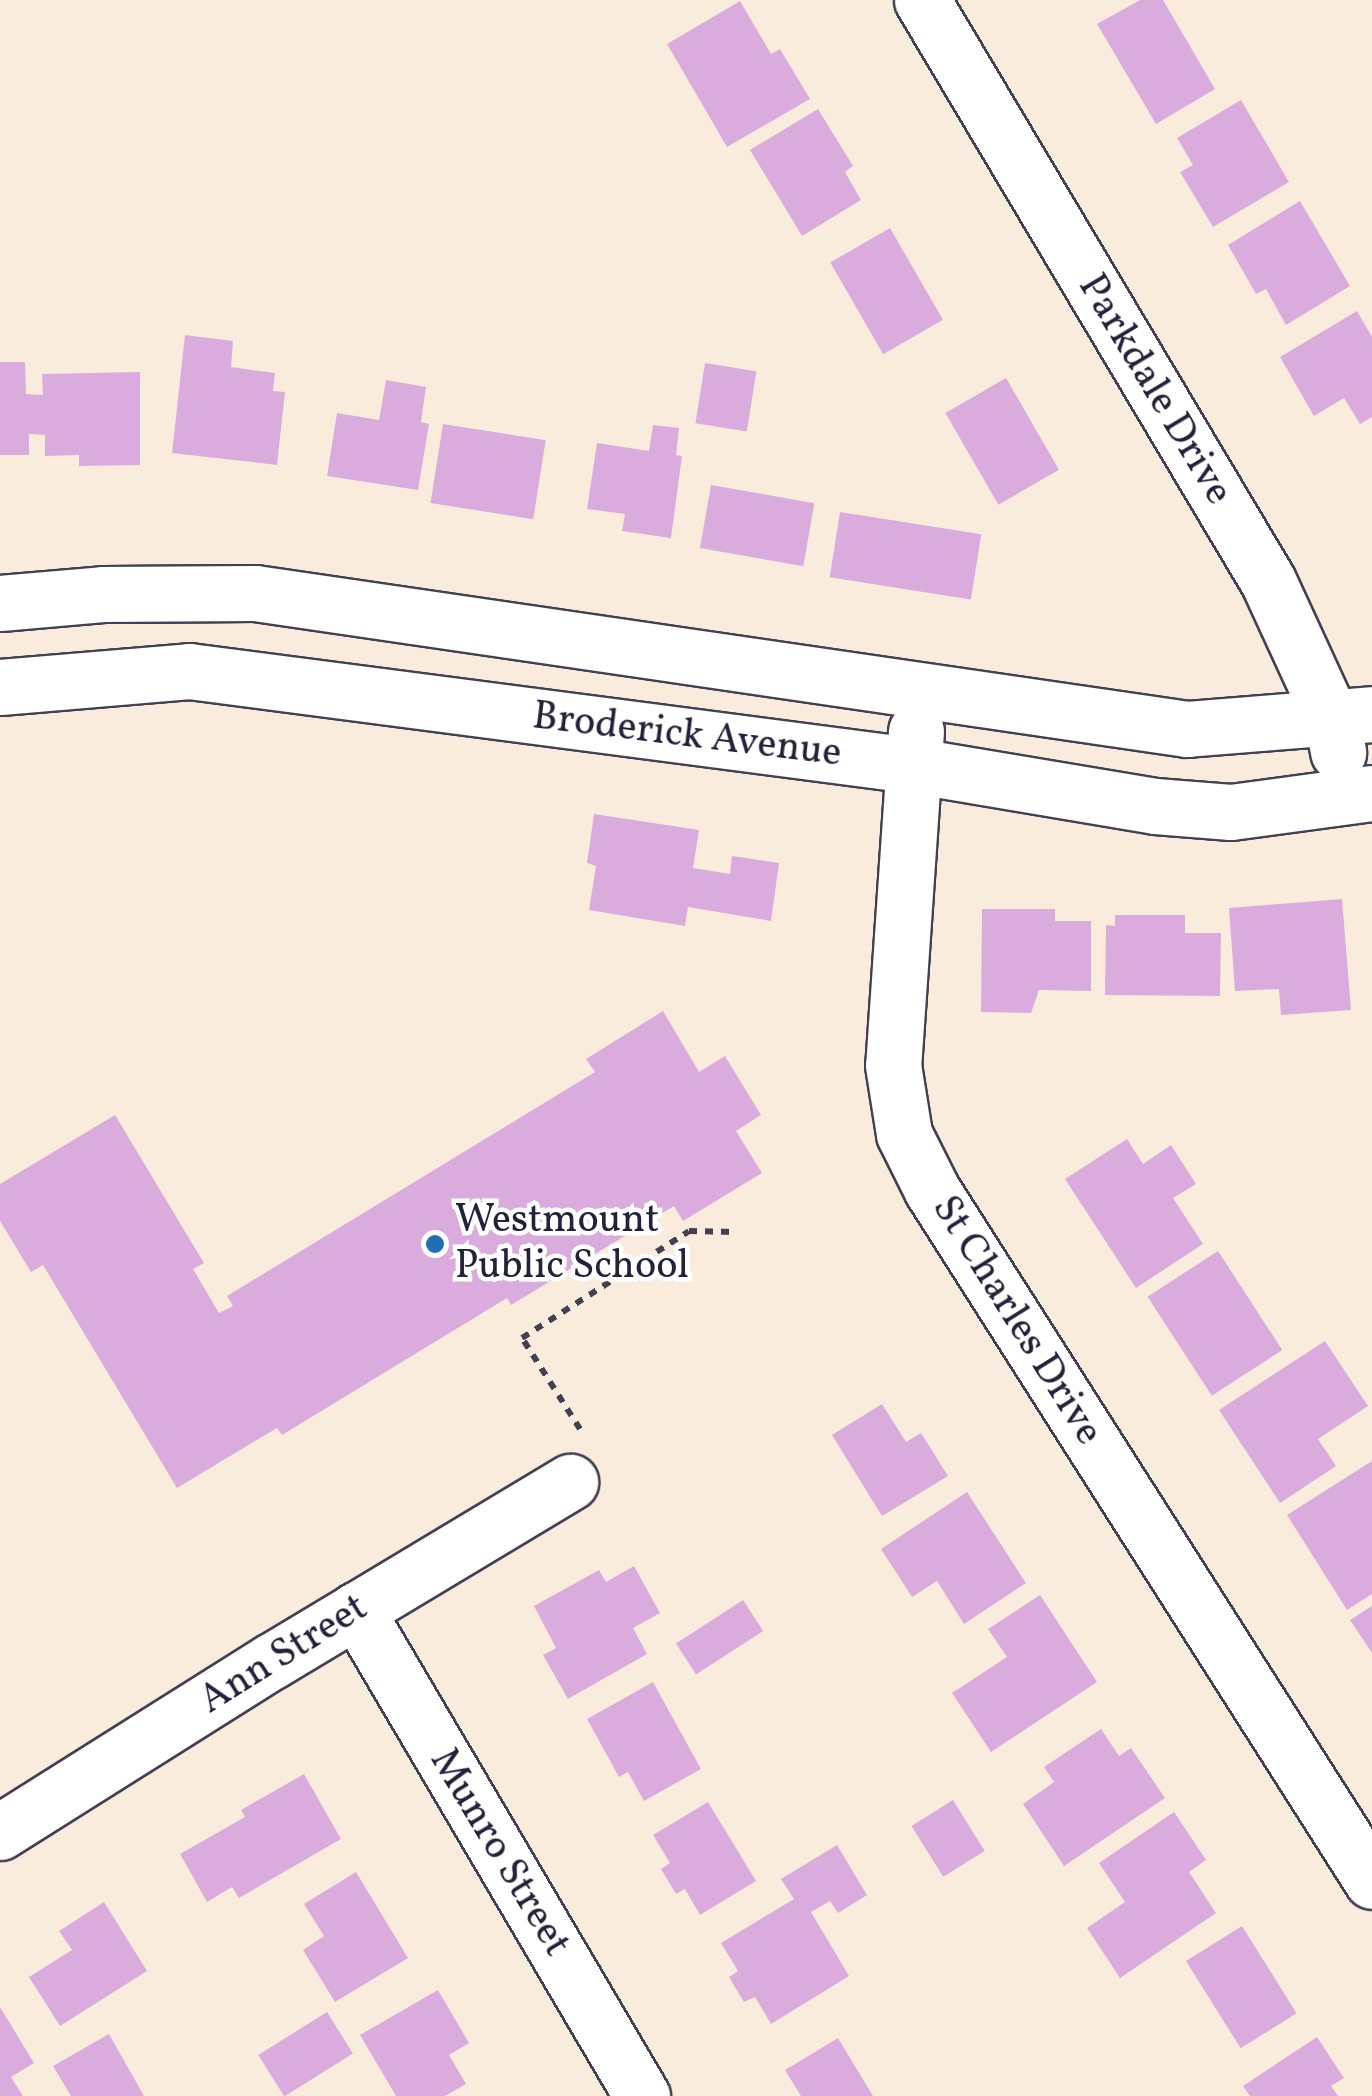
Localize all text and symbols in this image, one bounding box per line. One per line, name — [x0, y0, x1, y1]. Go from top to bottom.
street label: Parkdale Drive — [1066, 266, 1242, 514]
street label: Broderick Avenue — [530, 693, 844, 779]
street label: St Charles Drive — [920, 1188, 1112, 1454]
place label: Westmount Public School — [455, 1197, 689, 1291]
marker: Westmount Public School — [424, 1233, 446, 1255]
street label: Ann Street — [191, 1585, 377, 1725]
street label: Munro Street — [418, 1740, 580, 1966]

